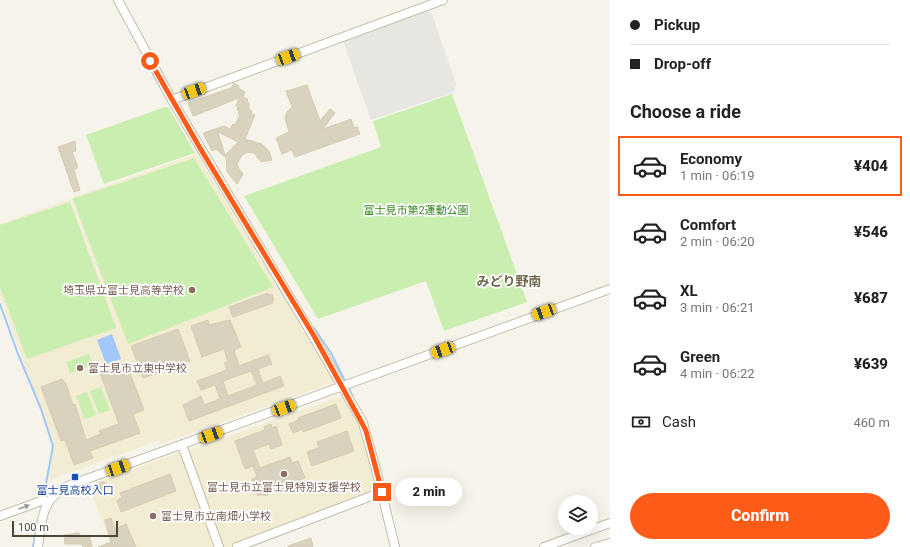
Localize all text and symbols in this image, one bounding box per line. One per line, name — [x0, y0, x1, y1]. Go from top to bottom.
text: Pickup — [654, 16, 700, 34]
car — [275, 47, 301, 67]
route start — [141, 52, 159, 70]
text: Drop-off — [654, 55, 711, 73]
car — [181, 81, 207, 101]
text: Choose a ride — [630, 101, 741, 122]
icon: car — [632, 148, 668, 184]
text: Economy — [680, 150, 742, 168]
text: ¥404 — [854, 157, 888, 175]
text: 1 min · 06:19 — [680, 168, 755, 183]
park label: 富士見市第2運動公園 — [363, 204, 469, 217]
icon: car — [632, 214, 668, 250]
text: Comfort — [680, 216, 736, 234]
text: ¥546 — [854, 223, 888, 241]
text: 2 min · 06:20 — [680, 234, 755, 249]
district label: みどり野南 — [476, 274, 542, 289]
icon: car — [632, 280, 668, 316]
text: XL — [680, 282, 698, 300]
place label: 埼玉県立富士見高等学校 — [63, 284, 184, 297]
marker: 埼玉県立富士見高等学校 — [187, 285, 197, 295]
text: ¥687 — [854, 289, 888, 307]
text: 3 min · 06:21 — [680, 300, 755, 315]
car — [531, 302, 557, 322]
car — [430, 340, 456, 360]
icon: car — [632, 346, 668, 382]
text: Green — [680, 348, 720, 366]
text: ¥639 — [854, 355, 888, 373]
place label: 富士見市立東中学校 — [88, 362, 187, 375]
marker: 富士見市立東中学校 — [75, 363, 85, 373]
text: 4 min · 06:22 — [680, 366, 755, 381]
car — [271, 398, 297, 418]
icon: cash — [630, 411, 652, 433]
text: Cash — [662, 413, 696, 431]
text: 460 m — [853, 415, 890, 430]
car — [198, 425, 224, 445]
car — [105, 458, 131, 478]
marker: 富士見市立富士見特別支援学校 — [279, 469, 289, 479]
marker: 富士見高校入口 — [70, 472, 80, 482]
callout: 2 min — [396, 478, 462, 506]
place label: 富士見市立富士見特別支援学校 — [207, 481, 361, 494]
route end — [373, 483, 391, 501]
place label: 富士見高校入口 — [37, 484, 114, 497]
text: 2 min — [413, 484, 445, 499]
button: Confirm — [630, 493, 890, 539]
map controls — [558, 495, 598, 535]
button: layers — [558, 495, 598, 535]
one-way arrow — [18, 504, 30, 510]
place label: 富士見市立南畑小学校 — [161, 510, 271, 523]
marker: 富士見市立南畑小学校 — [148, 511, 158, 521]
scale bar — [12, 519, 118, 538]
text: 100 m — [18, 521, 49, 534]

